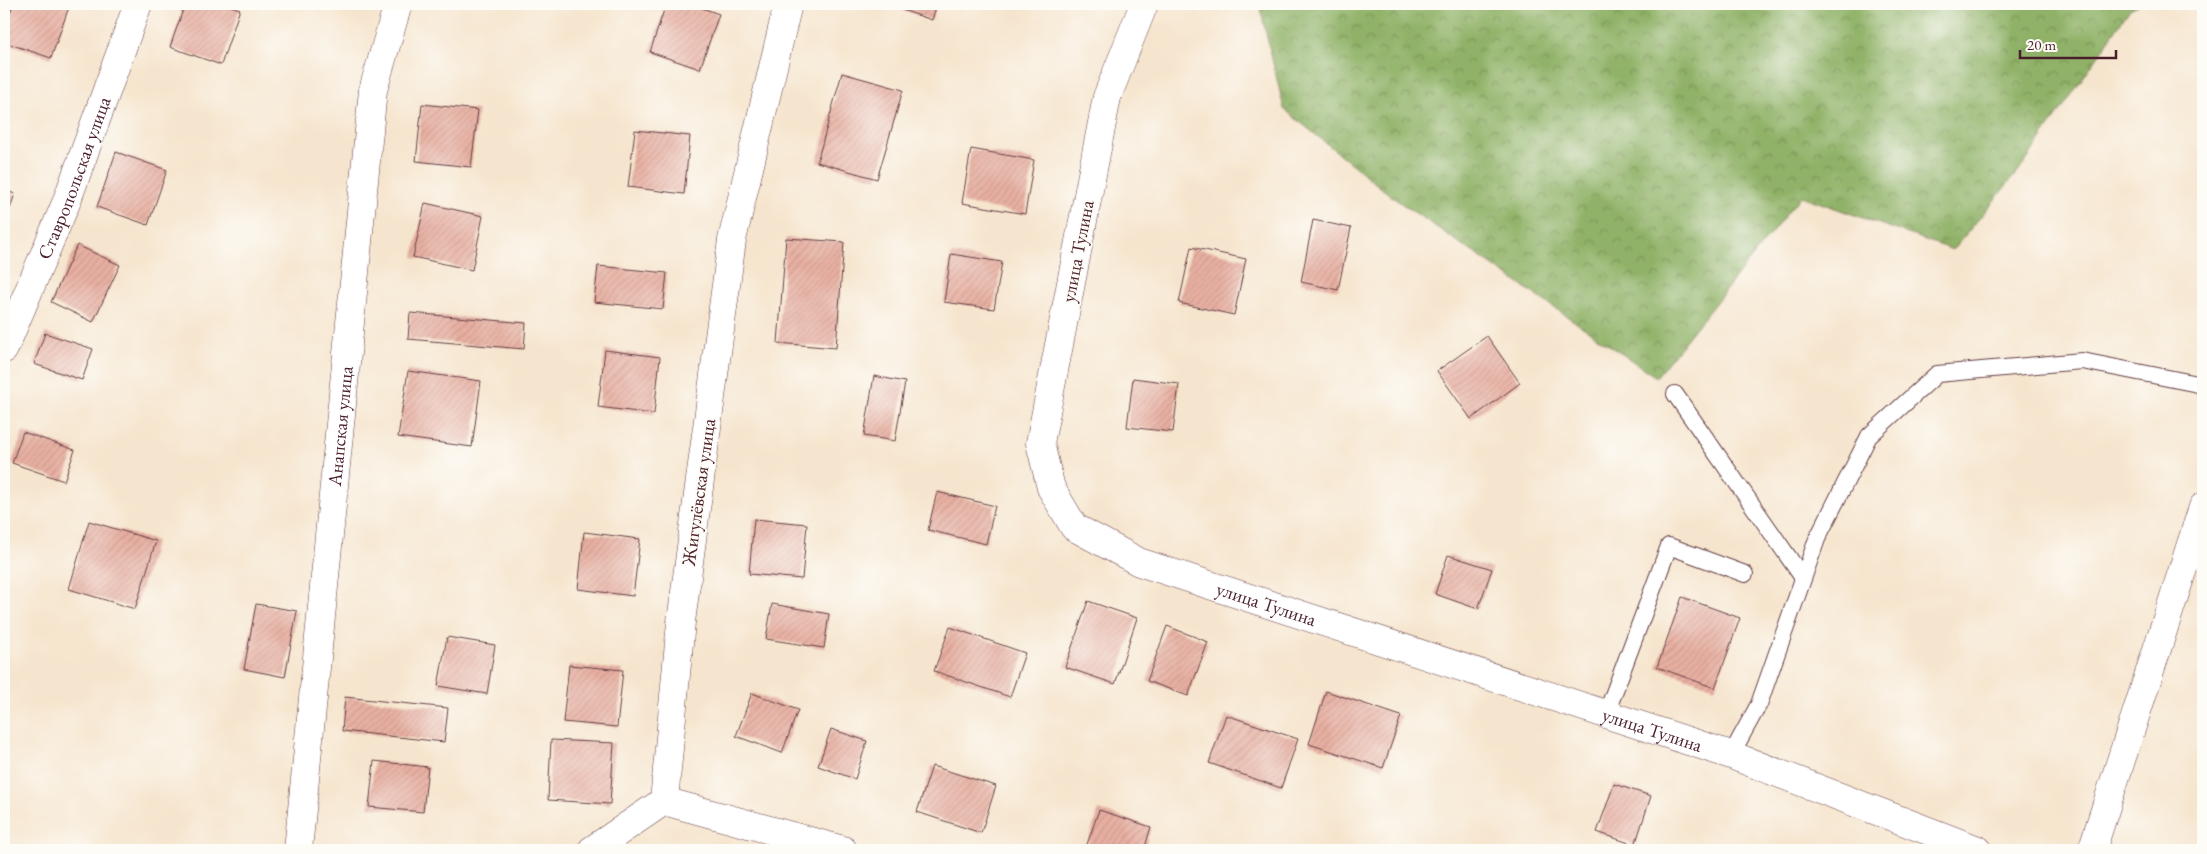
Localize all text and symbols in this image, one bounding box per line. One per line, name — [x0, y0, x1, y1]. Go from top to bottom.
scale bar — [2020, 28, 2116, 60]
text: 20 m — [2027, 35, 2056, 54]
street label: Ставропольская улица — [32, 93, 117, 263]
street label: улица Тулина — [1055, 198, 1100, 304]
street label: Анапская улица — [322, 364, 359, 488]
street label: Жигулёвская улица — [676, 416, 721, 568]
street label: улица Тулина — [1213, 576, 1320, 632]
street label: улица Тулина — [1599, 702, 1706, 758]

